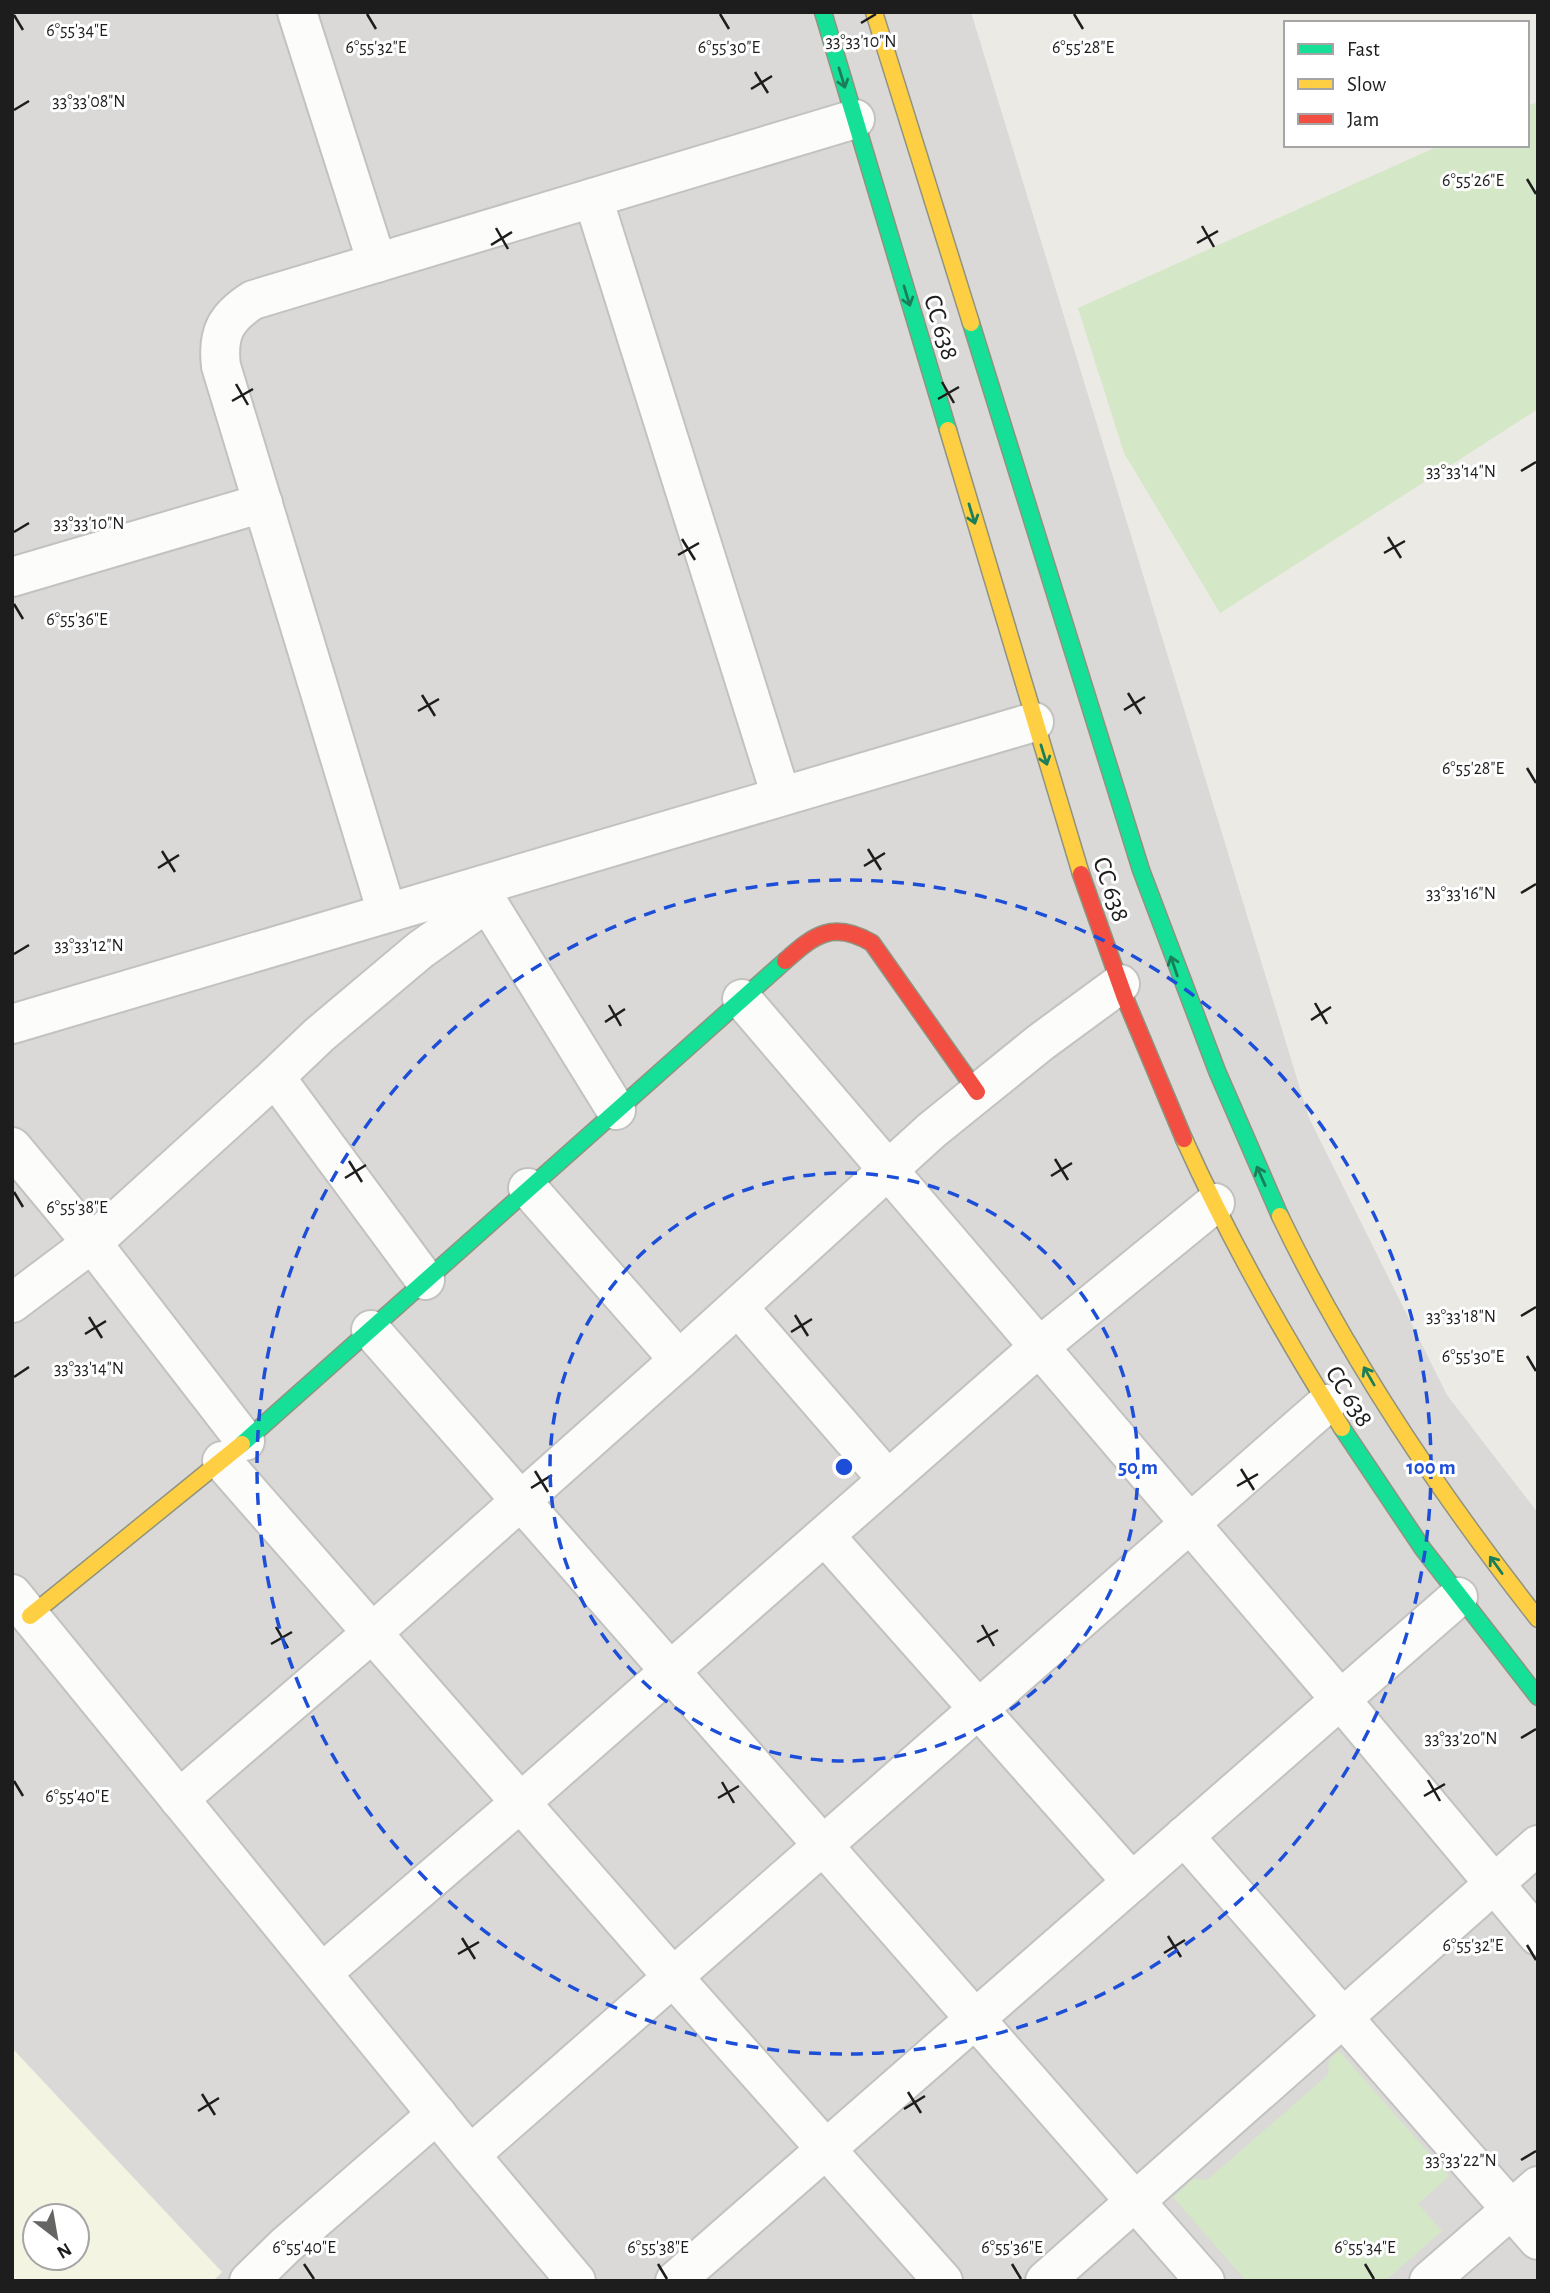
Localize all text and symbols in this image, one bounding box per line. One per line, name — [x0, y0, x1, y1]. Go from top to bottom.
legend — [1284, 21, 1529, 147]
text: 6°55'34"E — [46, 22, 108, 40]
text: 33°33'10"N — [826, 33, 896, 51]
text: 6°55'32"E — [345, 39, 407, 57]
text: 6°55'30"E — [698, 39, 761, 57]
text: 6°55'28"E — [1052, 39, 1114, 57]
text: Fast — [1347, 39, 1380, 60]
one-way arrow — [837, 66, 850, 88]
text: Slow — [1347, 74, 1386, 95]
text: 33°33'08"N — [52, 93, 126, 111]
text: Jam — [1347, 109, 1379, 130]
text: 6°55'26"E — [1442, 172, 1504, 190]
one-way arrow — [902, 284, 915, 306]
street label: CC 638 — [919, 292, 963, 363]
text: 33°33'14"N — [1426, 463, 1496, 481]
one-way arrow — [967, 502, 980, 524]
text: 33°33'10"N — [54, 515, 124, 533]
text: 6°55'36"E — [46, 611, 108, 629]
one-way arrow — [1039, 744, 1052, 766]
text: 6°55'28"E — [1442, 760, 1504, 778]
street label: CC 638 — [1088, 854, 1134, 925]
text: 33°33'16"N — [1426, 885, 1496, 903]
text: 33°33'12"N — [54, 937, 124, 955]
one-way arrow — [1167, 955, 1179, 977]
one-way arrow — [1254, 1166, 1267, 1187]
text: 6°55'38"E — [46, 1199, 108, 1217]
text: 33°33'18"N — [1426, 1308, 1496, 1326]
text: 6°55'30"E — [1442, 1348, 1505, 1366]
text: 33°33'14"N — [54, 1360, 124, 1378]
street label: CC 638 — [1320, 1361, 1378, 1432]
one-way arrow — [1361, 1367, 1375, 1387]
centre of rings — [832, 1455, 856, 1479]
text: 50 m — [1118, 1457, 1158, 1478]
text: 100 m — [1406, 1457, 1456, 1478]
one-way arrow — [1489, 1555, 1504, 1574]
text: 33°33'20"N — [1425, 1730, 1497, 1748]
text: 6°55'40"E — [45, 1788, 109, 1806]
text: 6°55'32"E — [1442, 1937, 1504, 1955]
text: 33°33'22"N — [1425, 2152, 1497, 2170]
north arrow — [21, 2202, 91, 2272]
text: N — [53, 2239, 75, 2262]
text: 6°55'40"E — [272, 2239, 336, 2257]
text: 6°55'38"E — [627, 2239, 689, 2257]
text: 6°55'36"E — [981, 2239, 1043, 2257]
text: 6°55'34"E — [1334, 2239, 1396, 2257]

